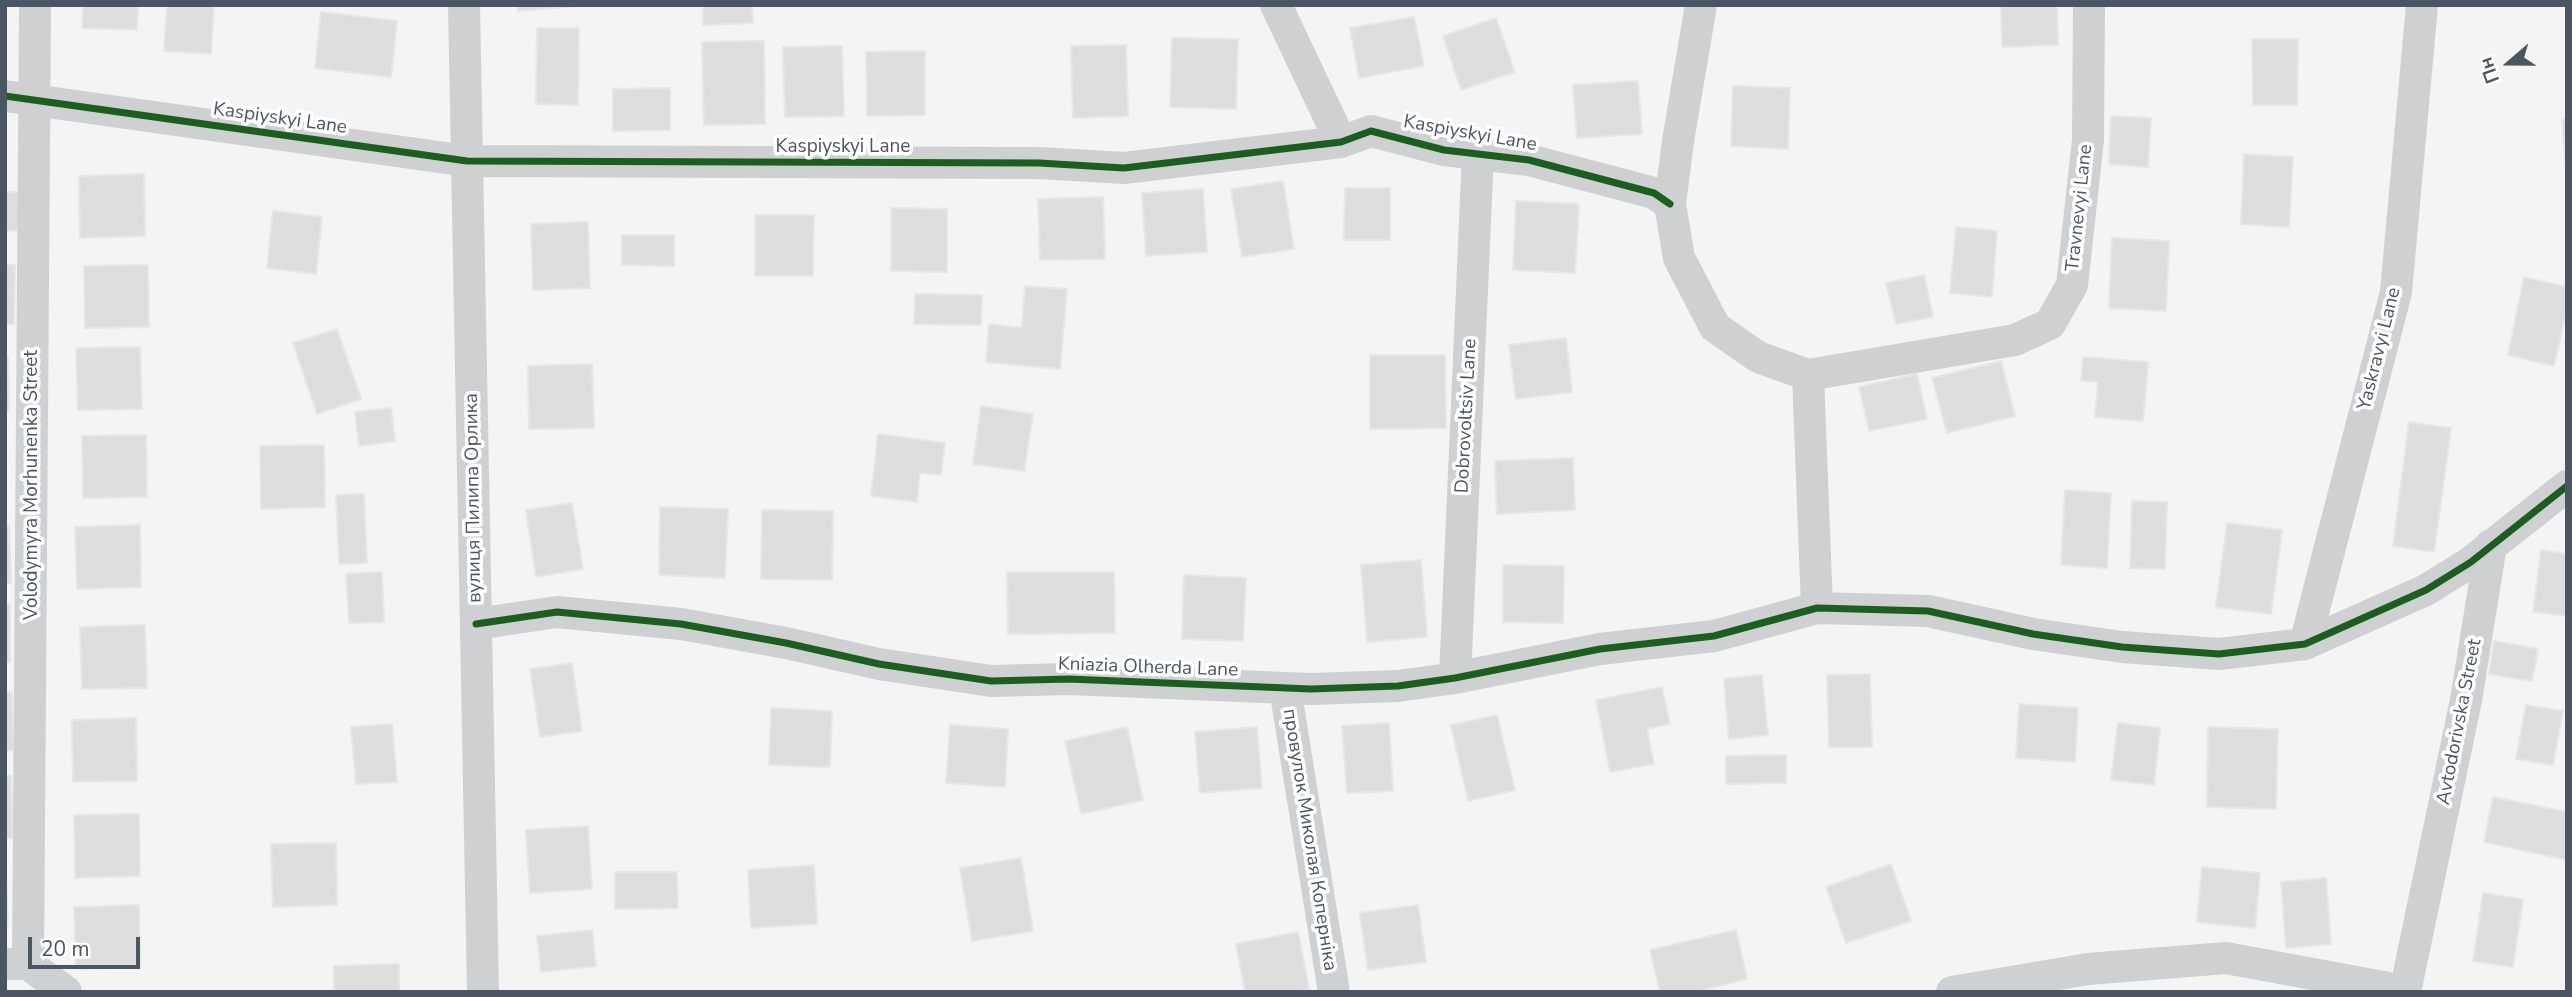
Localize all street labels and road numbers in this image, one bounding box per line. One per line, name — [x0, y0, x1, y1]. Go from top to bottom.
street label: Kaspiyskyi Lane — [212, 98, 348, 140]
street label: Kaspiyskyi Lane — [1402, 111, 1538, 157]
street label: Kaspiyskyi Lane — [776, 136, 910, 158]
street label: Travnevyi Lane — [2062, 143, 2098, 273]
street label: Yaskravyi Lane — [2354, 285, 2406, 413]
street label: Dobrovoltsiv Lane — [1452, 338, 1482, 494]
street label: Volodymyra Morhunenka Street — [21, 350, 43, 620]
street label: вулиця Пилипа Орлика — [461, 393, 487, 603]
street label: Avtodorivska Street — [2433, 637, 2487, 807]
street label: Kniazia Olherda Lane — [1057, 653, 1239, 683]
street label: провулок Миколая Коперніка — [1277, 707, 1341, 973]

